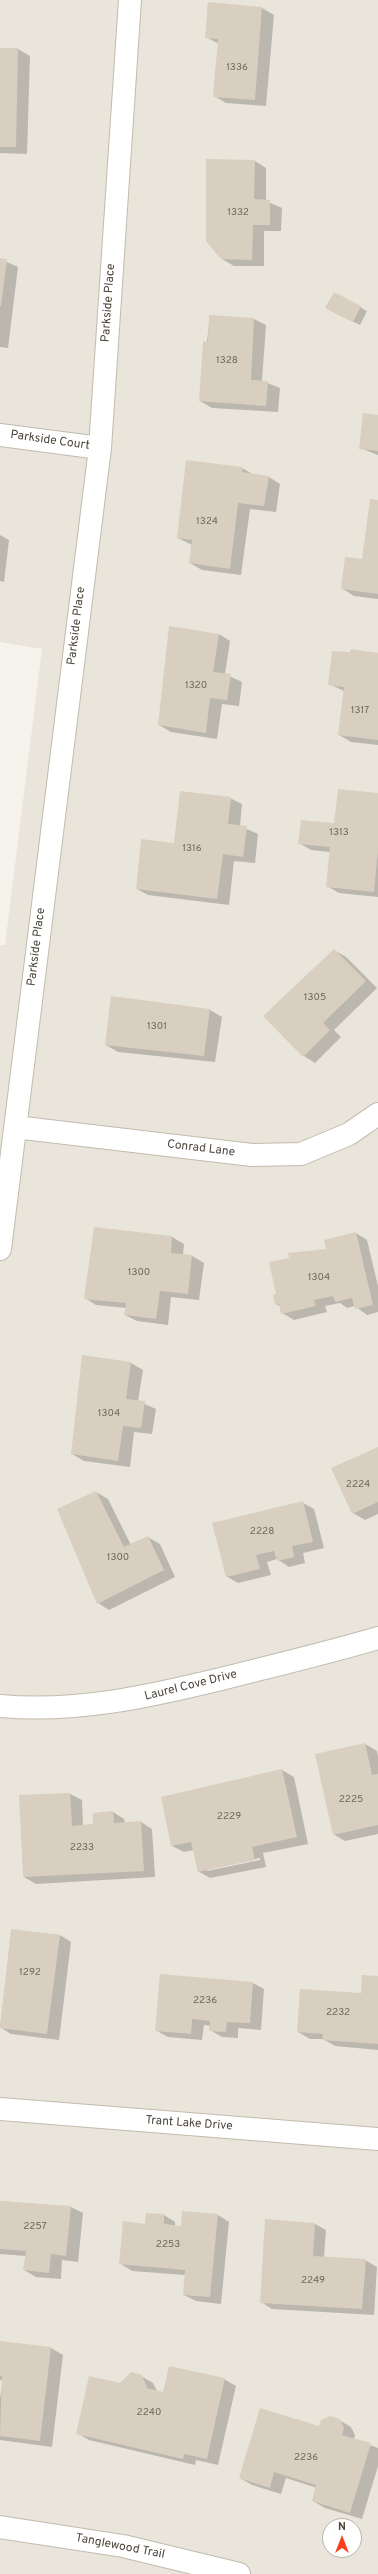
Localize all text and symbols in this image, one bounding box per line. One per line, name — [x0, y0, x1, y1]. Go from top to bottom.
house number: 1336 — [226, 62, 248, 74]
house number: 1332 — [227, 207, 249, 219]
street label: Parkside Place — [99, 263, 119, 343]
house number: 1328 — [216, 355, 238, 367]
street label: Parkside Court — [9, 428, 91, 454]
house number: 1324 — [196, 516, 218, 528]
street label: Parkside Place — [65, 586, 89, 666]
house number: 1320 — [185, 680, 207, 692]
house number: 1317 — [351, 705, 369, 717]
house number: 1313 — [329, 827, 349, 839]
house number: 1316 — [182, 843, 202, 855]
street label: Parkside Place — [25, 907, 49, 987]
house number: 1305 — [304, 992, 326, 1004]
house number: 1301 — [147, 1021, 167, 1033]
street label: Conrad Lane — [166, 1138, 236, 1160]
house number: 1300 — [128, 1267, 150, 1279]
house number: 1304 — [308, 1272, 330, 1284]
house number: 1304 — [98, 1408, 120, 1420]
house number: 2224 — [346, 1479, 370, 1491]
house number: 2228 — [250, 1526, 274, 1538]
house number: 1300 — [107, 1552, 129, 1564]
street label: Laurel Cove Drive — [143, 1668, 239, 1704]
house number: 2225 — [339, 1794, 363, 1806]
house number: 2229 — [217, 1811, 241, 1823]
house number: 2233 — [70, 1842, 94, 1854]
house number: 1292 — [19, 1967, 41, 1979]
house number: 2236 — [193, 1995, 217, 2007]
house number: 2232 — [326, 2007, 350, 2019]
street label: Trant Lake Drive — [145, 2114, 233, 2134]
house number: 2257 — [23, 2221, 47, 2233]
house number: 2253 — [156, 2239, 180, 2251]
house number: 2249 — [301, 2275, 325, 2287]
house number: 2240 — [137, 2407, 161, 2419]
house number: 2236 — [294, 2452, 318, 2464]
north arrow — [322, 2518, 362, 2558]
text: N — [338, 2520, 346, 2534]
street label: Tanglewood Trail — [74, 2531, 166, 2563]

